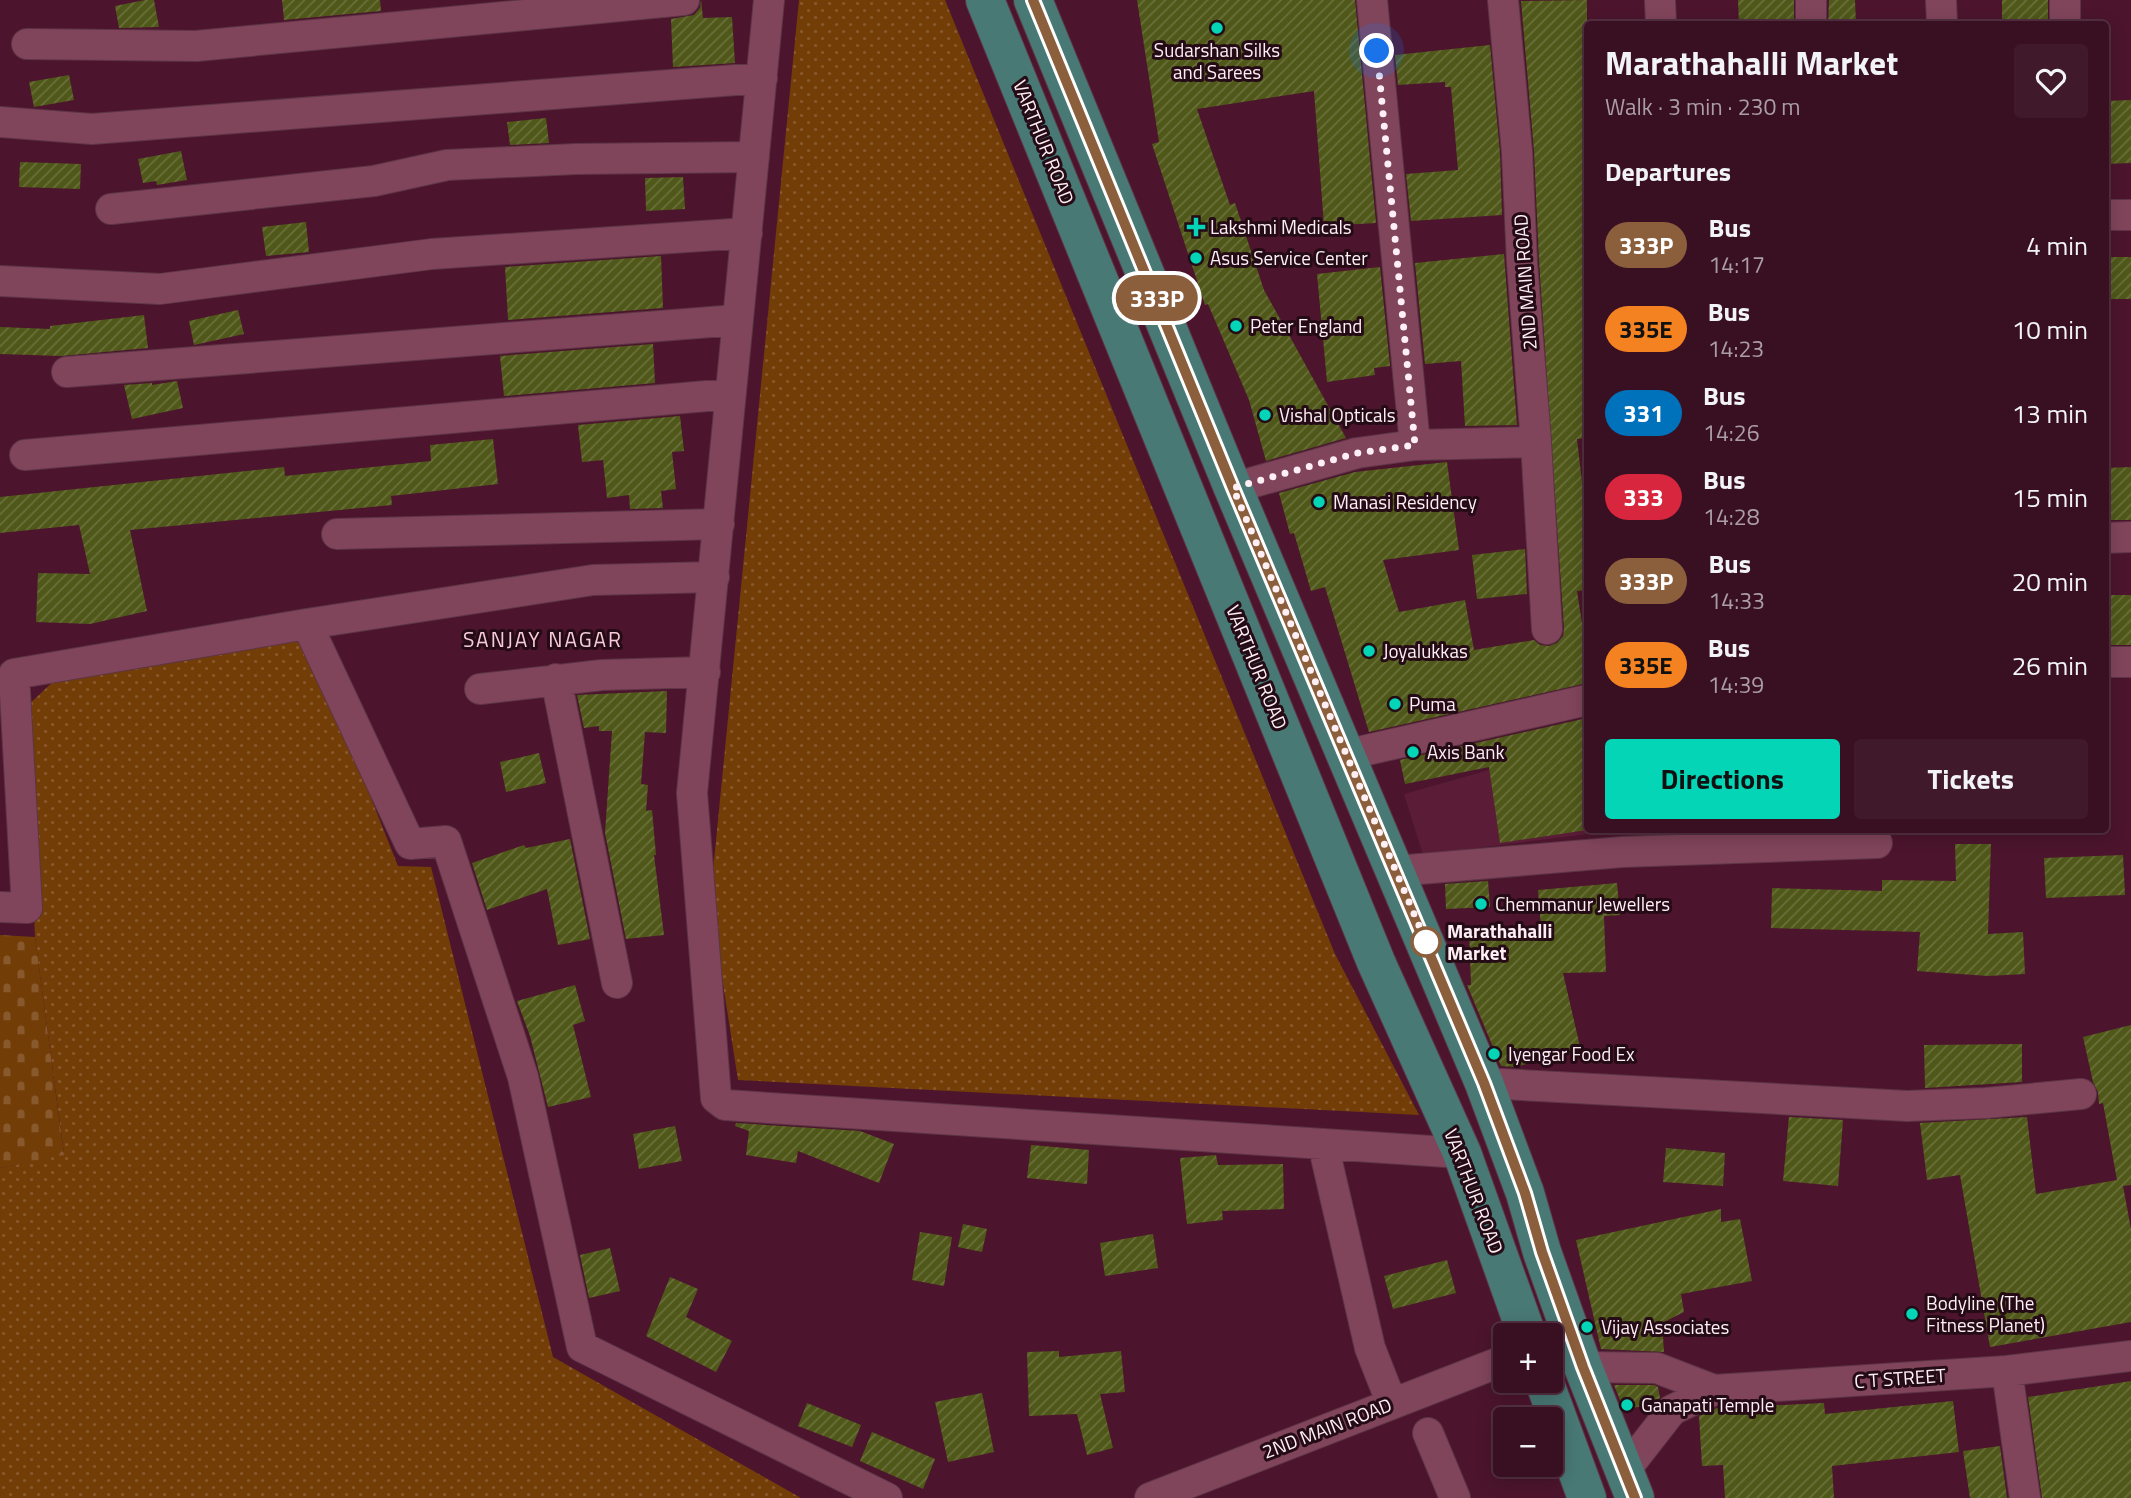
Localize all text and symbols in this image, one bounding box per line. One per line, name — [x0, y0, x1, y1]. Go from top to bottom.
marker: Sudarshan Silks and Sarees — [1209, 20, 1225, 36]
your location — [1359, 33, 1394, 68]
place label: Sudarshan Silks and Sarees — [1154, 35, 1280, 86]
text: Marathahalli Market — [1605, 38, 1898, 88]
button: heart — [2014, 44, 2088, 118]
street label: VARTHUR ROAD — [1006, 75, 1083, 208]
text: Walk · 3 min · 230 m — [1605, 89, 1801, 124]
text: Departures — [1605, 152, 1731, 191]
text: Bus — [1708, 208, 1751, 247]
place label: Lakshmi Medicals — [1210, 212, 1352, 241]
street label: 2ND MAIN ROAD — [1505, 213, 1544, 351]
marker: Lakshmi Medicals — [1188, 219, 1204, 235]
text: 4 min — [2026, 226, 2088, 265]
text: 333P — [1619, 227, 1673, 263]
place label: Asus Service Center — [1210, 243, 1368, 272]
text: 14:17 — [1708, 247, 1765, 282]
marker: Asus Service Center — [1188, 250, 1204, 266]
line badge: 333P — [1108, 275, 1206, 321]
text: 333P — [1130, 280, 1184, 316]
text: Bus — [1708, 292, 1750, 331]
text: 10 min — [2012, 310, 2088, 349]
place label: Peter England — [1250, 311, 1362, 340]
text: 335E — [1619, 311, 1673, 347]
marker: Peter England — [1228, 318, 1244, 334]
text: 14:23 — [1708, 331, 1764, 366]
text: Bus — [1703, 376, 1745, 415]
text: 13 min — [2012, 394, 2088, 433]
text: 331 — [1623, 395, 1664, 431]
place label: Vishal Opticals — [1279, 400, 1396, 429]
marker: Vishal Opticals — [1257, 407, 1273, 423]
text: 14:26 — [1703, 415, 1760, 450]
text: Bus — [1703, 460, 1745, 499]
text: 15 min — [2012, 478, 2088, 517]
text: 333 — [1623, 479, 1664, 515]
place label: Manasi Residency — [1333, 487, 1477, 516]
marker: Manasi Residency — [1311, 494, 1327, 510]
text: 14:28 — [1703, 499, 1760, 534]
text: Bus — [1708, 544, 1751, 583]
text: 20 min — [2012, 562, 2088, 601]
text: 333P — [1619, 563, 1673, 599]
text: 14:33 — [1708, 583, 1765, 618]
street label: VARTHUR ROAD — [1219, 600, 1296, 733]
district label: SANJAY NAGAR — [463, 623, 623, 655]
text: Bus — [1708, 628, 1750, 667]
place label: Joyalukkas — [1383, 636, 1468, 665]
marker: Joyalukkas — [1361, 643, 1377, 659]
text: 26 min — [2012, 646, 2088, 685]
text: 335E — [1619, 647, 1673, 683]
text: 14:39 — [1708, 667, 1764, 702]
place label: Puma — [1409, 689, 1456, 718]
marker: Puma — [1387, 696, 1403, 712]
place label: Axis Bank — [1427, 737, 1505, 766]
button: Directions — [1605, 739, 1840, 819]
button: Tickets — [1854, 739, 2088, 819]
marker: Axis Bank — [1405, 744, 1421, 760]
place label: Chemmanur Jewellers — [1495, 889, 1670, 918]
marker: Chemmanur Jewellers — [1473, 896, 1489, 912]
place label: Marathahalli Market — [1447, 916, 1552, 967]
marker: Marathahalli Market — [1411, 927, 1441, 957]
place label: Iyengar Food Ex — [1508, 1039, 1635, 1068]
marker: Iyengar Food Ex — [1486, 1046, 1502, 1062]
street label: VARTHUR ROAD — [1437, 1124, 1512, 1258]
place label: Bodyline (The Fitness Planet) — [1926, 1288, 2045, 1339]
marker: Bodyline (The Fitness Planet) — [1904, 1306, 1920, 1322]
place label: Vijay Associates — [1601, 1312, 1729, 1341]
marker: Vijay Associates — [1579, 1319, 1595, 1335]
map controls — [1493, 1323, 1563, 1477]
button: + — [1493, 1323, 1563, 1393]
street label: C T STREET — [1853, 1360, 1947, 1395]
street label: 2ND MAIN ROAD — [1258, 1390, 1396, 1466]
place label: Ganapati Temple — [1641, 1390, 1774, 1419]
marker: Ganapati Temple — [1619, 1397, 1635, 1413]
button: − — [1493, 1407, 1563, 1477]

